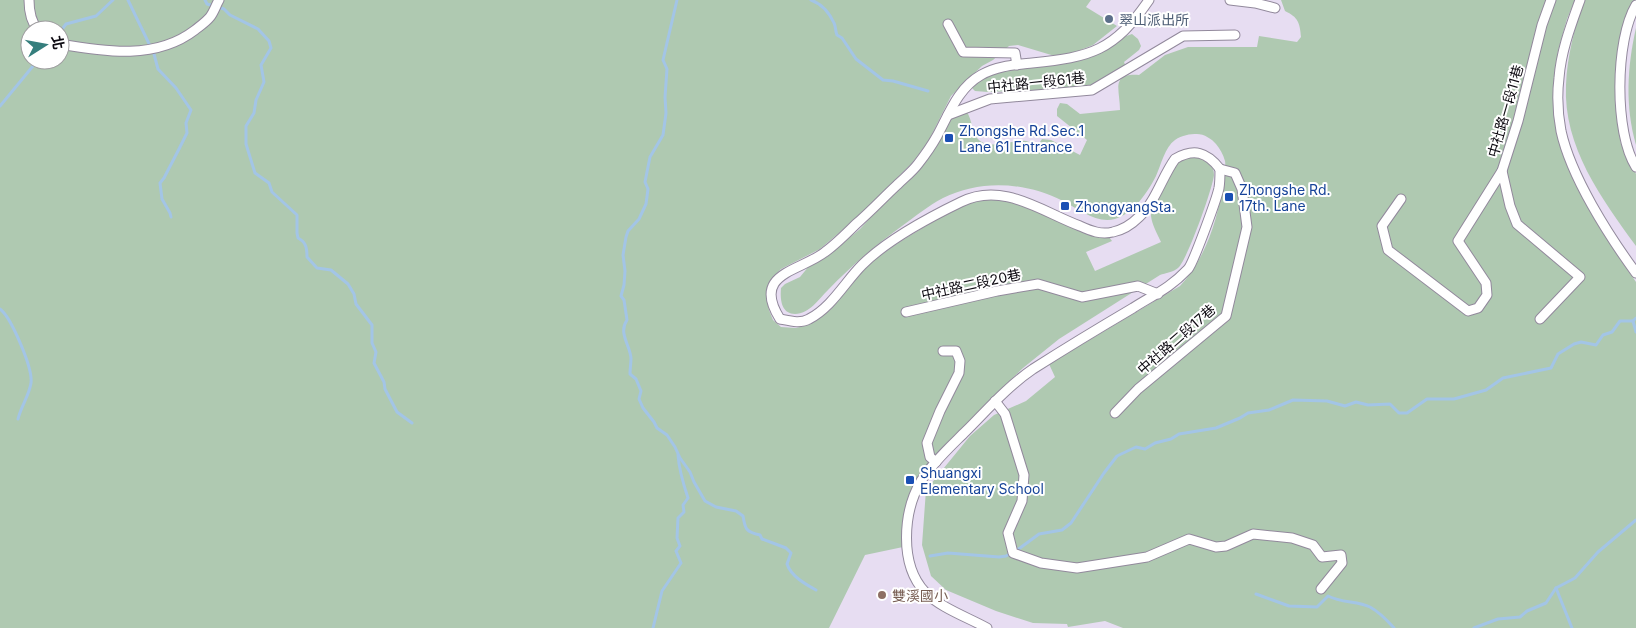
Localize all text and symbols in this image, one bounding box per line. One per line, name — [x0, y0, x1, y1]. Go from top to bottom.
place label: 翠山派出所 — [1119, 11, 1189, 28]
marker: 翠山派出所 — [1103, 13, 1115, 25]
north arrow — [20, 20, 70, 70]
text: 北 — [49, 34, 68, 51]
street label: 中社路一段11巷 — [1484, 63, 1526, 159]
street label: 中社路一段61巷 — [986, 68, 1086, 96]
place label: Zhongshe Rd.Sec.1 Lane 61 Entrance — [959, 122, 1084, 155]
marker: Zhongshe Rd.Sec.1 Lane 61 Entrance — [943, 132, 955, 144]
place label: Zhongshe Rd. 17th. Lane — [1239, 181, 1331, 214]
marker: Zhongshe Rd. 17th. Lane — [1223, 191, 1235, 203]
place label: ZhongyangSta. — [1075, 198, 1175, 215]
marker: ZhongyangSta. — [1059, 200, 1071, 212]
street label: 中社路二段20巷 — [920, 265, 1022, 303]
street label: 中社路二段17巷 — [1134, 301, 1218, 377]
place label: Shuangxi Elementary School — [920, 464, 1044, 497]
marker: Shuangxi Elementary School — [904, 474, 916, 486]
place label: 雙溪國小 — [892, 587, 948, 604]
marker: 雙溪國小 — [876, 589, 888, 601]

